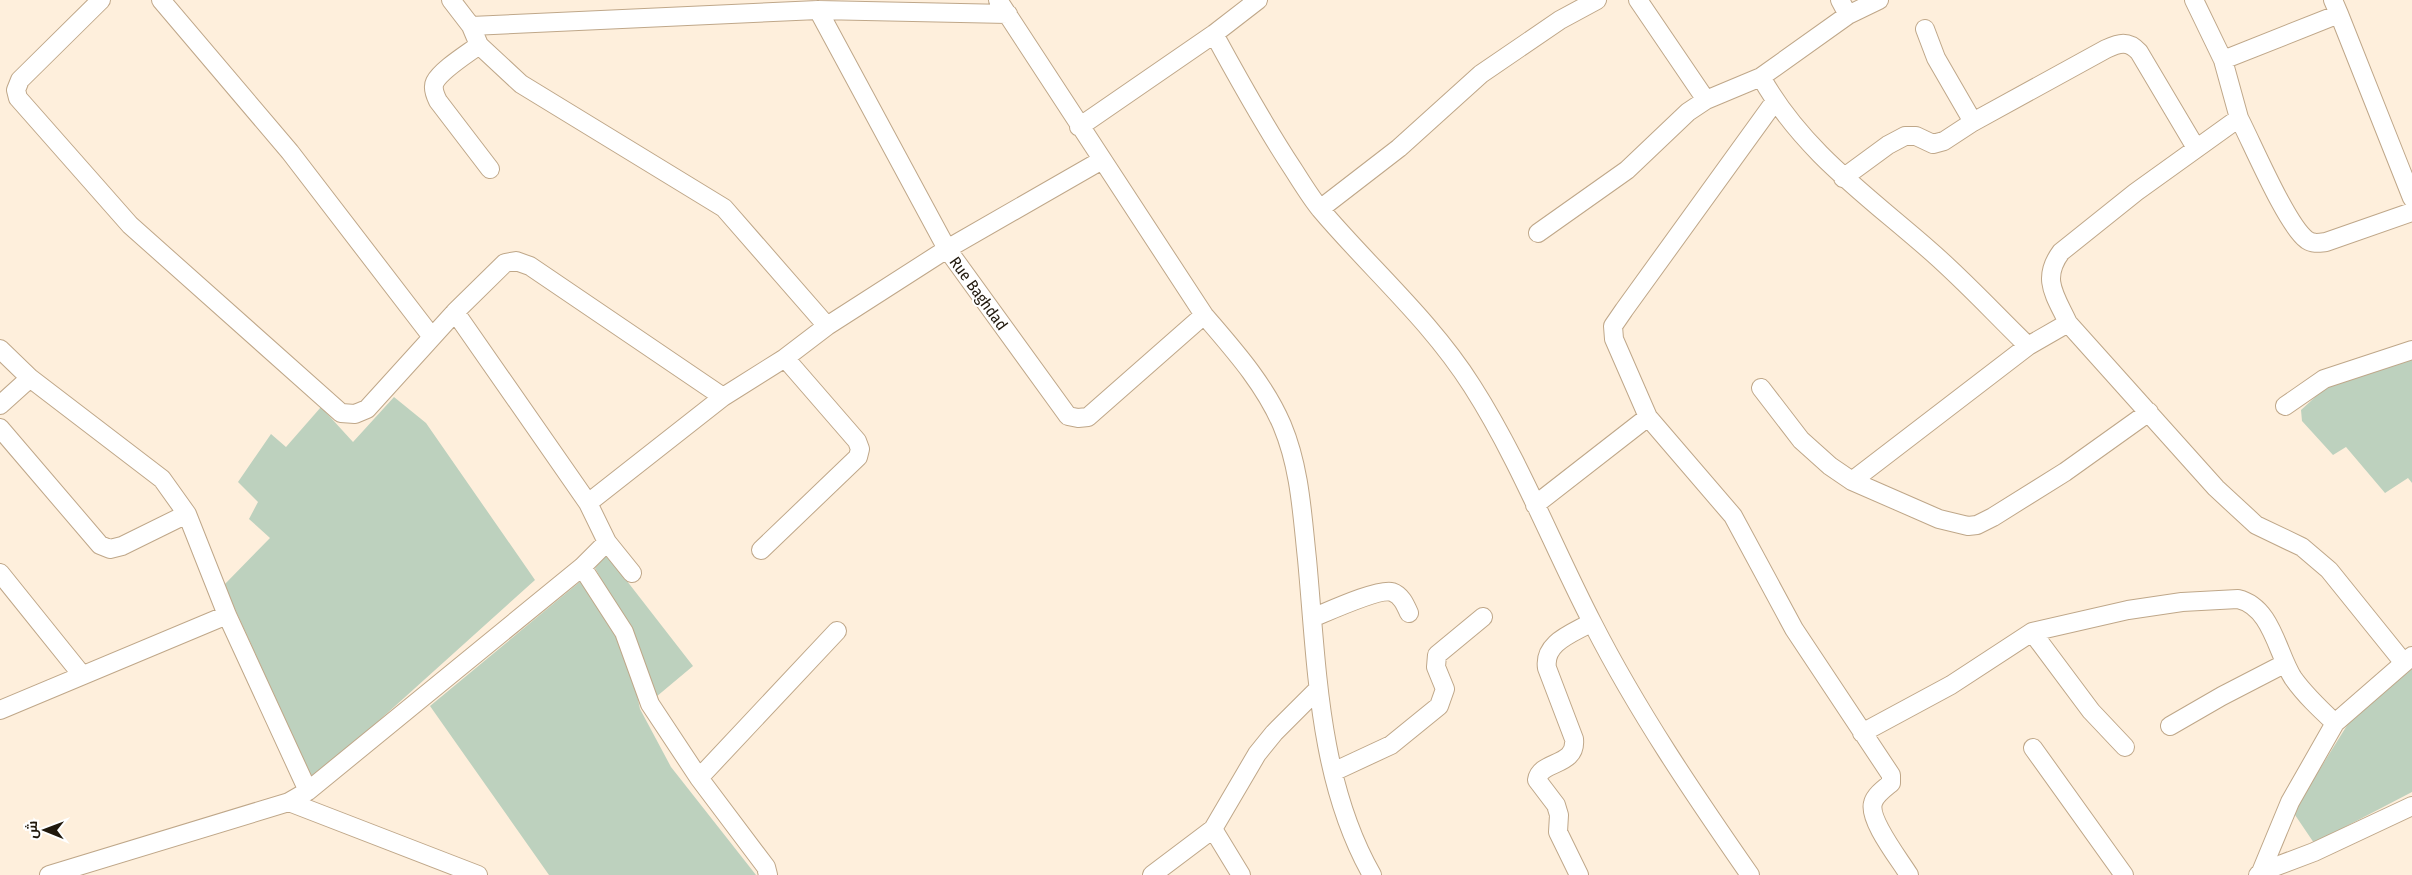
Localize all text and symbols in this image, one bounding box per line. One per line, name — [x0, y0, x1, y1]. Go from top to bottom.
street label: Rue Baghdad — [946, 253, 1012, 334]
north arrow — [20, 805, 70, 855]
text: ش — [24, 821, 41, 839]

